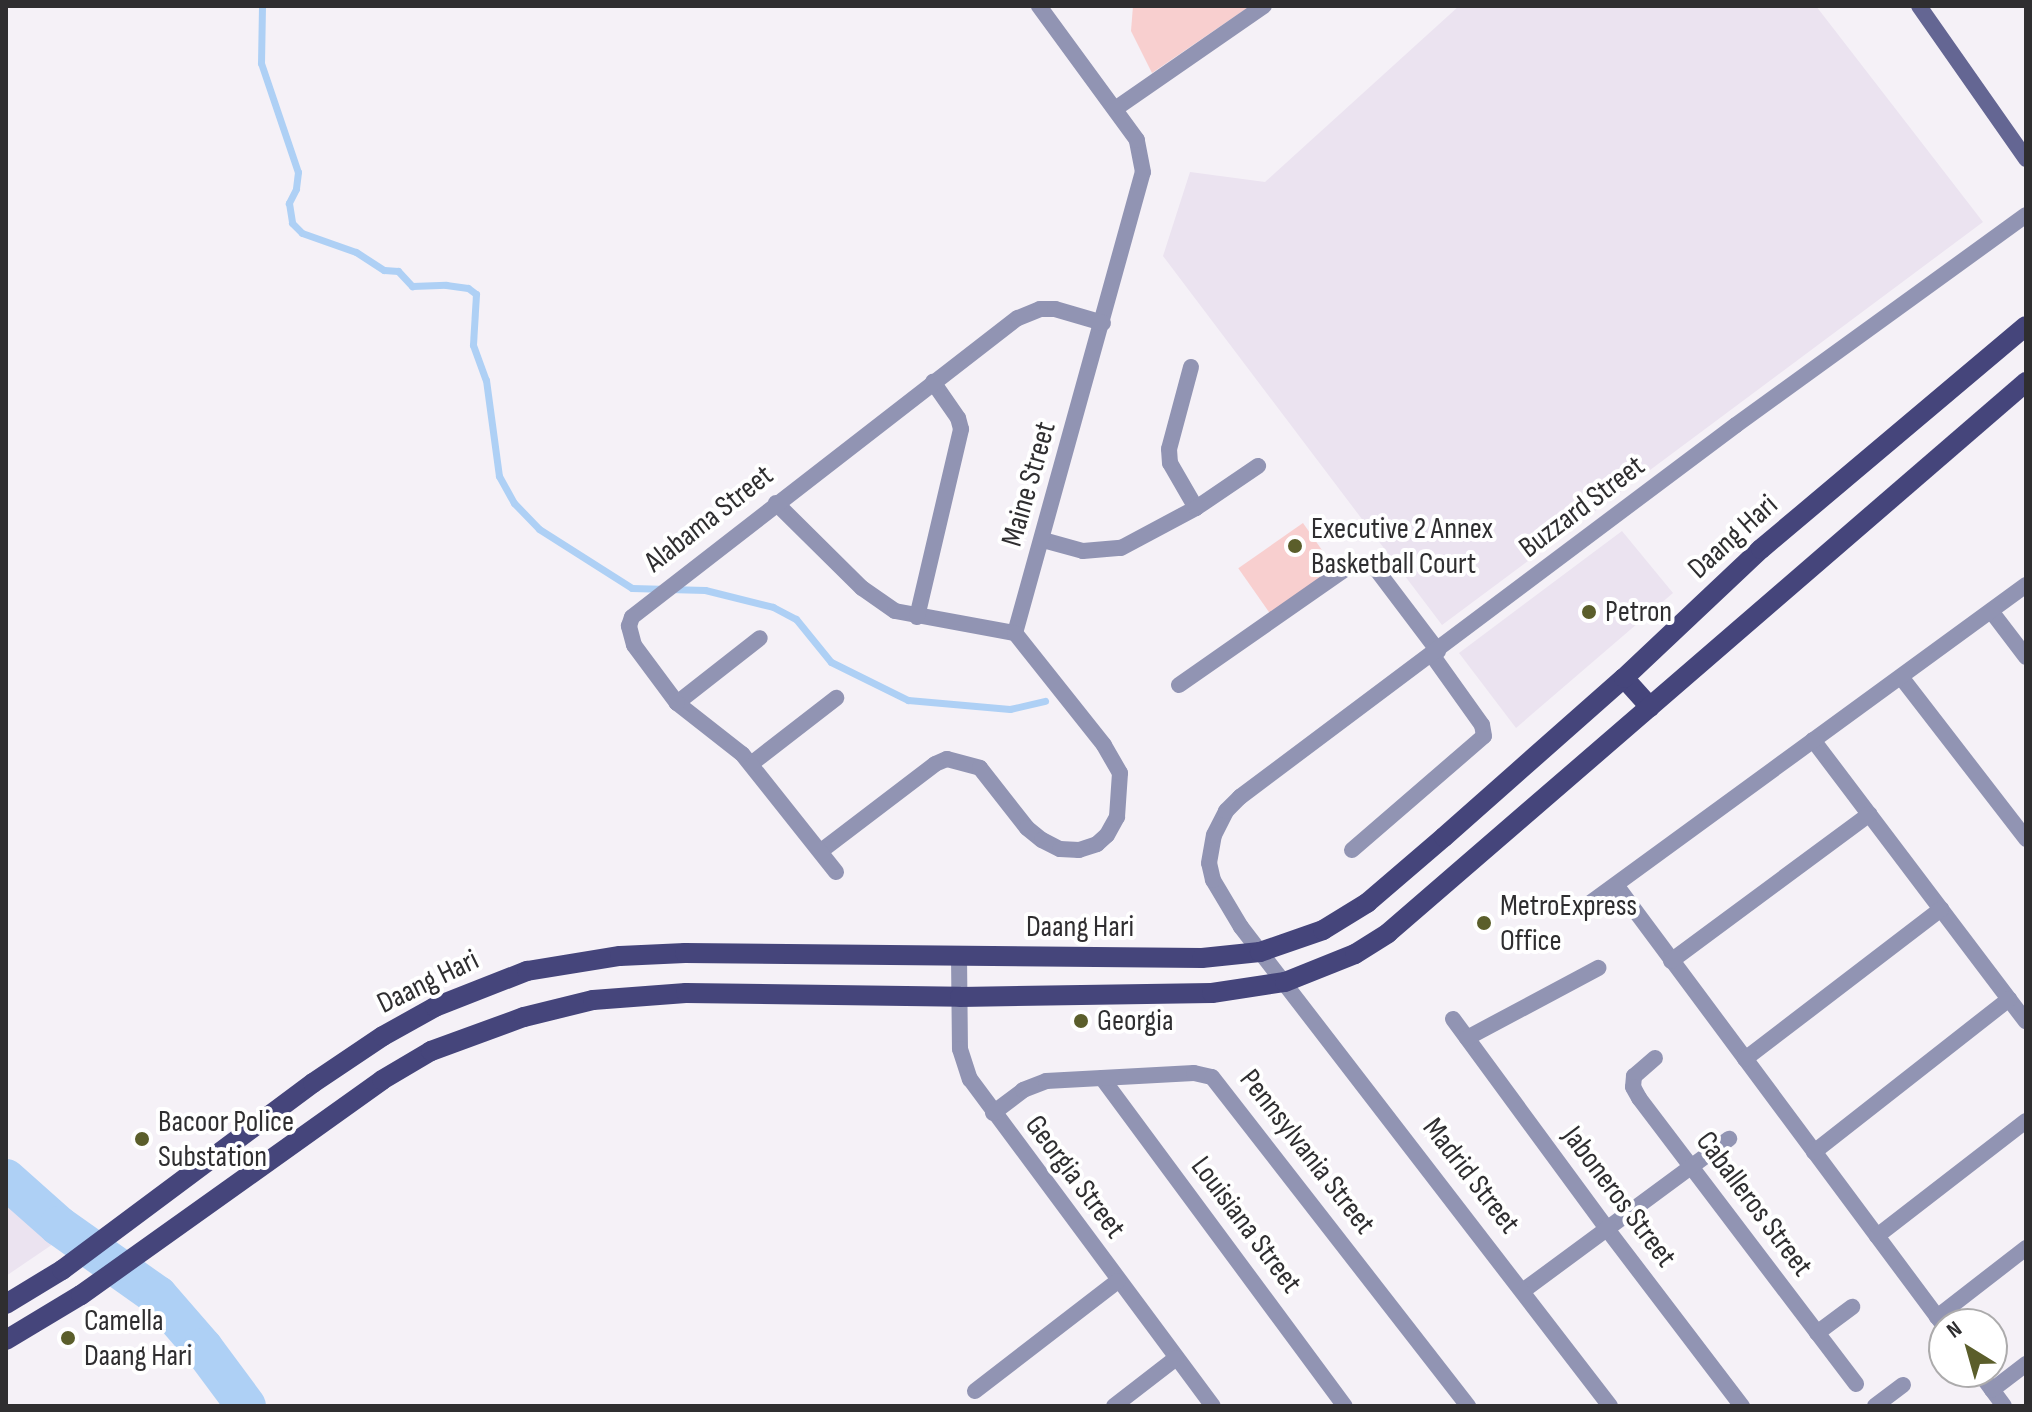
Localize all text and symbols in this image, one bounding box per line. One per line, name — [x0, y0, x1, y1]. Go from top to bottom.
street label: Maine Street — [994, 418, 1064, 550]
street label: Buzzard Street — [1512, 448, 1652, 566]
street label: Alabama Street — [638, 458, 780, 580]
street label: Daang Hari — [1681, 487, 1785, 587]
place label: Executive 2 Annex Basketball Court — [1311, 511, 1493, 582]
marker: Executive 2 Annex Basketball Court — [1286, 537, 1304, 555]
place label: Petron — [1605, 594, 1672, 630]
marker: Petron — [1580, 603, 1598, 621]
place label: MetroExpress Office — [1500, 888, 1637, 958]
street label: Daang Hari — [1026, 909, 1134, 945]
marker: MetroExpress Office — [1475, 914, 1493, 932]
street label: Daang Hari — [371, 942, 485, 1022]
place label: Georgia — [1097, 1003, 1173, 1039]
marker: Georgia — [1072, 1012, 1090, 1030]
street label: Pennsylvania Street — [1232, 1063, 1382, 1241]
place label: Bacoor Police Substation — [158, 1104, 294, 1174]
street label: Georgia Street — [1017, 1108, 1133, 1246]
street label: Madrid Street — [1415, 1111, 1527, 1241]
street label: Jaboneros Street — [1554, 1120, 1684, 1274]
street label: Caballeros Street — [1688, 1124, 1820, 1284]
marker: Bacoor Police Substation — [133, 1130, 151, 1148]
street label: Louisiana Street — [1183, 1150, 1309, 1300]
place label: Camella Daang Hari — [84, 1303, 192, 1374]
north arrow — [1928, 1308, 2008, 1388]
text: N — [1942, 1316, 1967, 1344]
marker: Camella Daang Hari — [59, 1329, 77, 1347]

